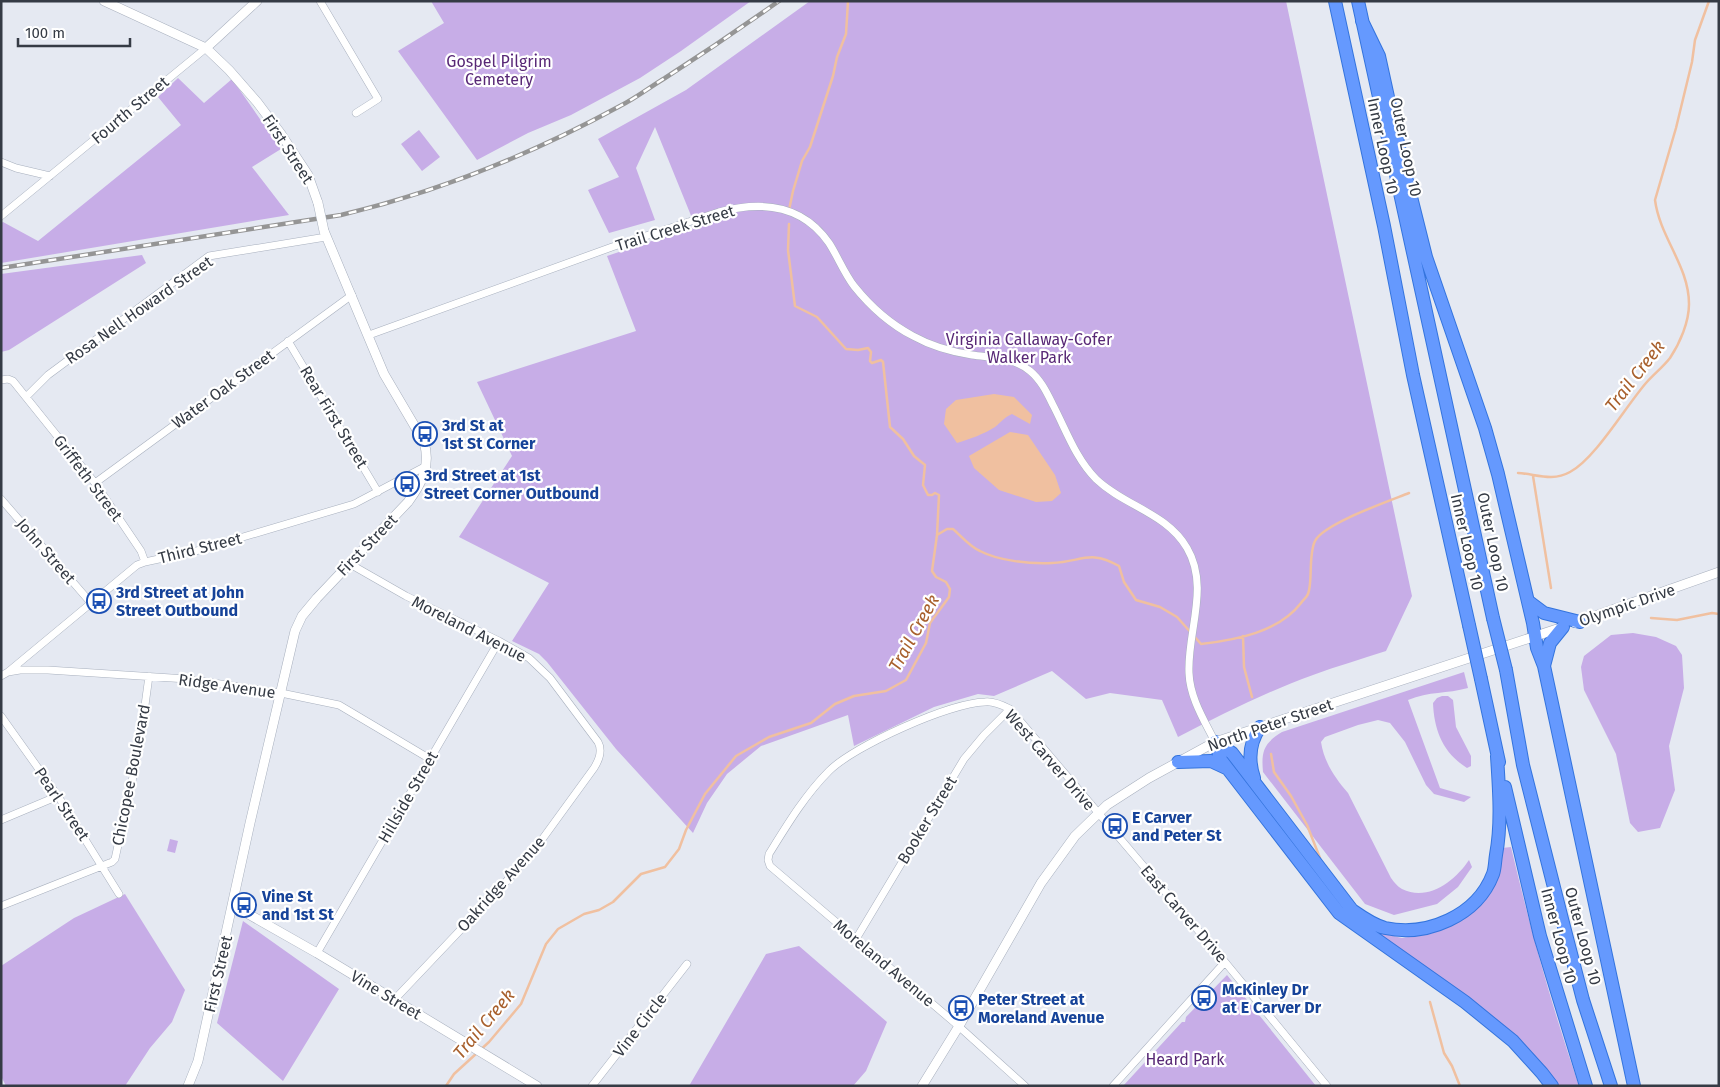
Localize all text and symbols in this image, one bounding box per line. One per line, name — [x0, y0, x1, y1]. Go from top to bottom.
scale bar — [18, 15, 130, 47]
text: 100 m — [25, 24, 65, 42]
park label: Gospel Pilgrim Cemetery — [446, 52, 552, 89]
street label: Fourth Street — [88, 72, 173, 148]
street label: Inner Loop 10 — [1363, 96, 1403, 196]
street label: Outer Loop 10 — [1386, 96, 1426, 198]
street label: First Street — [259, 111, 318, 187]
street label: Trail Creek Street — [613, 201, 737, 255]
street label: Rosa Nell Howard Street — [62, 252, 216, 368]
park label: Virginia Callaway-Cofer Walker Park — [946, 330, 1113, 367]
water label: Trail Creek — [1600, 336, 1670, 416]
street label: Water Oak Street — [168, 345, 278, 432]
street label: Rear First Street — [296, 362, 372, 472]
place label: 3rd St at 1st St Corner — [441, 416, 536, 453]
bus stop icon: 3rd St at 1st St Corner — [412, 421, 438, 447]
street label: Griffeth Street — [49, 431, 127, 525]
place label: 3rd Street at 1st Street Corner Outbound — [423, 466, 599, 503]
bus stop icon: 3rd Street at 1st Street Corner Outbound — [394, 471, 420, 497]
street label: Outer Loop 10 — [1473, 491, 1513, 593]
street label: Inner Loop 10 — [1447, 492, 1487, 592]
street label: First Street — [333, 510, 401, 580]
street label: John Street — [12, 514, 80, 588]
street label: Third Street — [156, 528, 244, 568]
street label: Olympic Drive — [1576, 580, 1678, 630]
place label: 3rd Street at John Street Outbound — [115, 583, 244, 620]
bus stop icon: 3rd Street at John Street Outbound — [86, 588, 112, 614]
water label: Trail Creek — [884, 591, 944, 675]
street label: Moreland Avenue — [409, 592, 529, 666]
street label: Ridge Avenue — [177, 670, 277, 702]
street label: North Peter Street — [1205, 695, 1335, 755]
street label: Chicopee Boulevard — [108, 703, 154, 847]
street label: West Carver Drive — [1001, 706, 1099, 814]
street label: Hillside Street — [374, 748, 442, 846]
street label: Pearl Street — [30, 764, 94, 845]
street label: Booker Street — [893, 772, 961, 867]
place label: E Carver and Peter St — [1132, 808, 1222, 845]
bus stop icon: E Carver and Peter St — [1102, 813, 1128, 839]
street label: Oakridge Avenue — [453, 832, 549, 936]
street label: East Carver Drive — [1137, 862, 1231, 966]
street label: Outer Loop 10 — [1561, 885, 1605, 987]
street label: Inner Loop 10 — [1537, 886, 1581, 986]
place label: Vine St and 1st St — [261, 887, 335, 924]
bus stop icon: Vine St and 1st St — [231, 892, 257, 918]
street label: Moreland Avenue — [830, 915, 938, 1011]
street label: First Street — [200, 933, 236, 1014]
street label: Vine Street — [347, 966, 425, 1024]
place label: McKinley Dr at E Carver Dr — [1222, 980, 1322, 1017]
water label: Trail Creek — [448, 984, 520, 1063]
bus stop icon: McKinley Dr at E Carver Dr — [1191, 985, 1217, 1011]
street label: Vine Circle — [609, 989, 671, 1061]
place label: Peter Street at Moreland Avenue — [978, 990, 1104, 1027]
bus stop icon: Peter Street at Moreland Avenue — [948, 995, 974, 1021]
park label: Heard Park — [1145, 1050, 1225, 1069]

